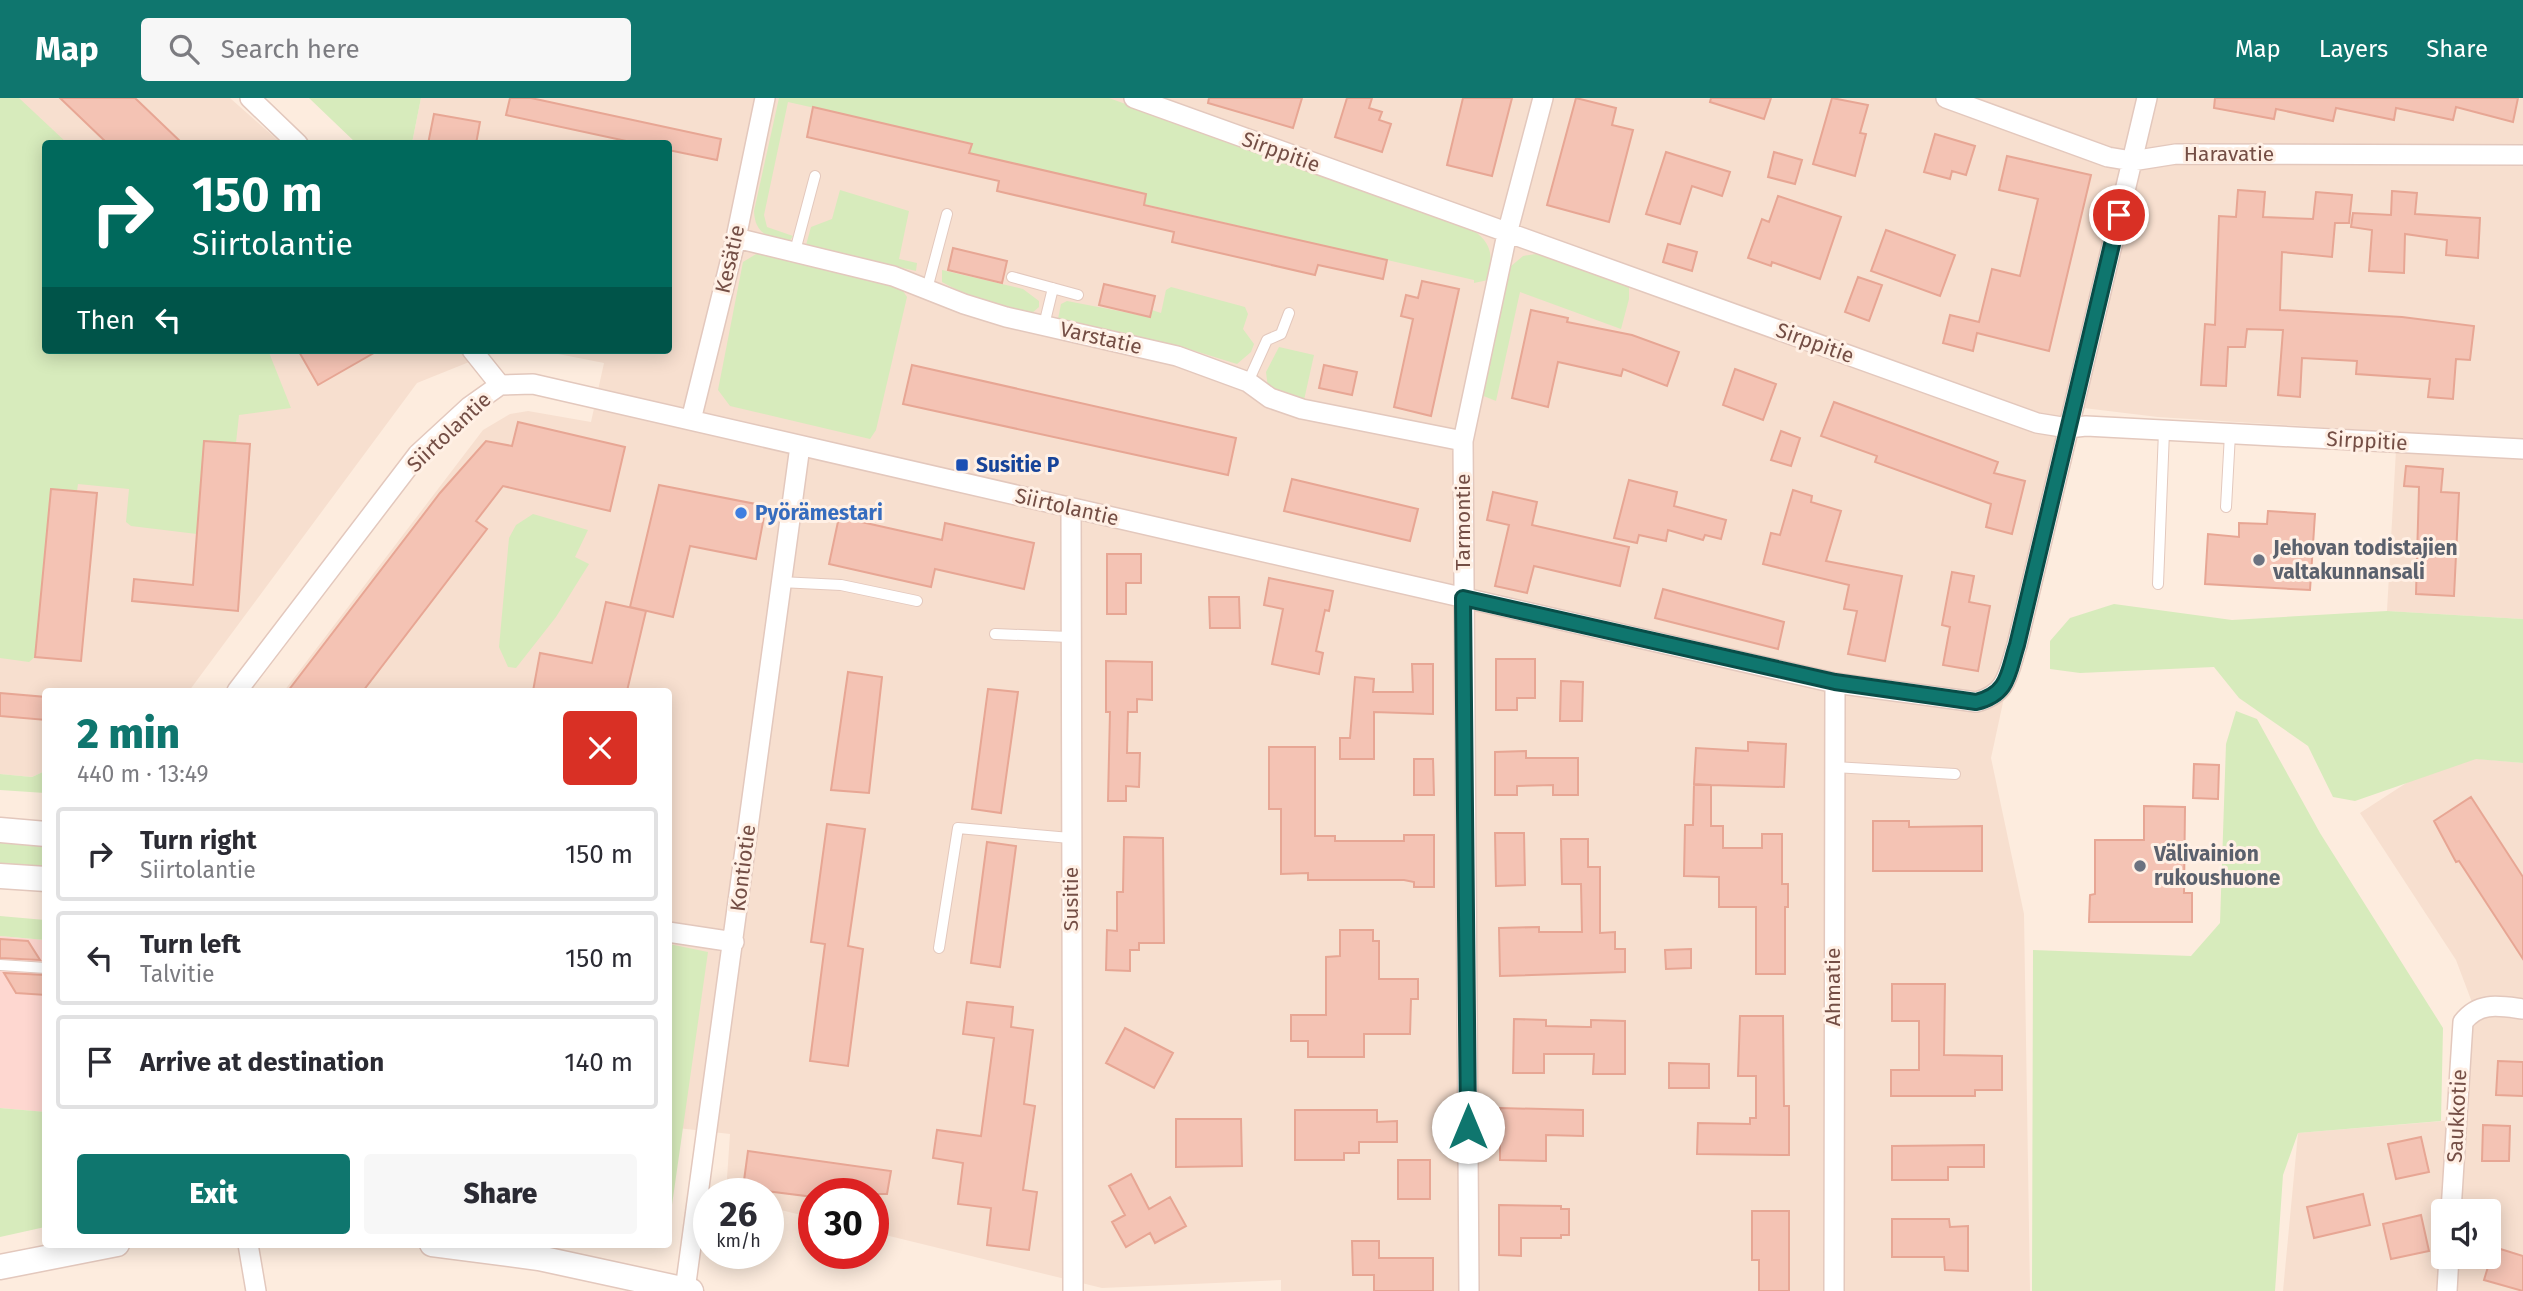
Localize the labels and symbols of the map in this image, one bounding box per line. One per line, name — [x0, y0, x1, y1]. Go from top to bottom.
street label: Sirppitie — [1238, 126, 1324, 178]
street label: Haravatie — [2184, 141, 2274, 167]
pin — [2089, 185, 2149, 245]
street label: Kesätie — [710, 222, 750, 296]
street label: Varstatie — [1057, 316, 1145, 360]
street label: Sirppitie — [1772, 317, 1858, 369]
street label: Siirtolantie — [401, 386, 497, 478]
street label: Sirppitie — [2326, 426, 2408, 456]
place label: Susitie P — [976, 452, 1060, 478]
marker: Susitie P — [954, 457, 970, 473]
street label: Tarmontie — [1450, 474, 1476, 570]
street label: Siirtolantie — [1013, 482, 1121, 532]
place label: Pyörämestari — [755, 500, 883, 526]
marker: Pyörämestari — [733, 505, 749, 521]
place label: Jehovan todistajien valtakunnansali — [2272, 535, 2458, 585]
marker: Jehovan todistajien valtakunnansali — [2251, 552, 2267, 568]
street label: Kontiotie — [725, 823, 761, 913]
place label: Välivainion rukoushuone — [2153, 841, 2281, 891]
marker: Välivainion rukoushuone — [2132, 858, 2148, 874]
street label: Susitie — [1058, 867, 1084, 931]
street label: Ahmatie — [1820, 948, 1846, 1026]
street label: Saukkotie — [2442, 1069, 2472, 1163]
position arrow — [1431, 1090, 1505, 1164]
speed limit sign: 30 — [798, 1178, 889, 1269]

